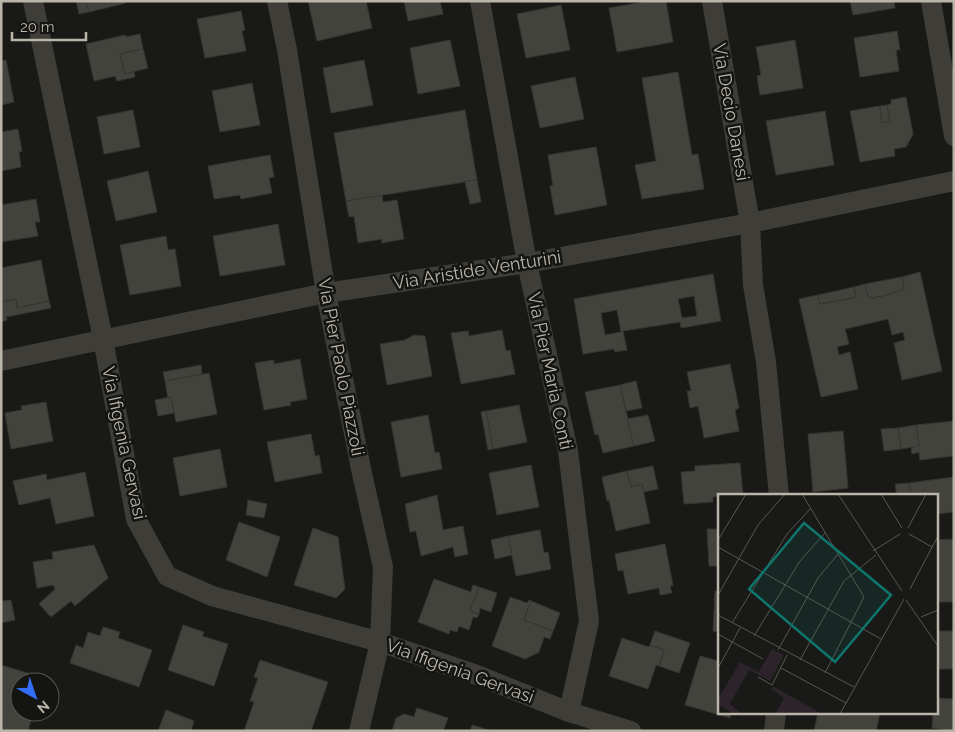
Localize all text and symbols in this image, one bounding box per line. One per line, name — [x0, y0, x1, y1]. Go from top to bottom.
scale bar — [12, 10, 86, 42]
text: 20 m — [20, 18, 55, 36]
street label: Via Decio Danesi — [709, 41, 754, 182]
street label: Via Aristide Venturini — [391, 246, 563, 293]
street label: Via Pier Paolo Piazzoli — [314, 276, 369, 457]
street label: Via Pier Maria Conti — [524, 290, 577, 451]
street label: Via Ifigenia Gervasi — [98, 364, 151, 521]
inset map — [718, 494, 938, 714]
street label: Via Ifigenia Gervasi — [383, 634, 537, 707]
north arrow — [10, 672, 60, 722]
text: N — [34, 697, 53, 717]

